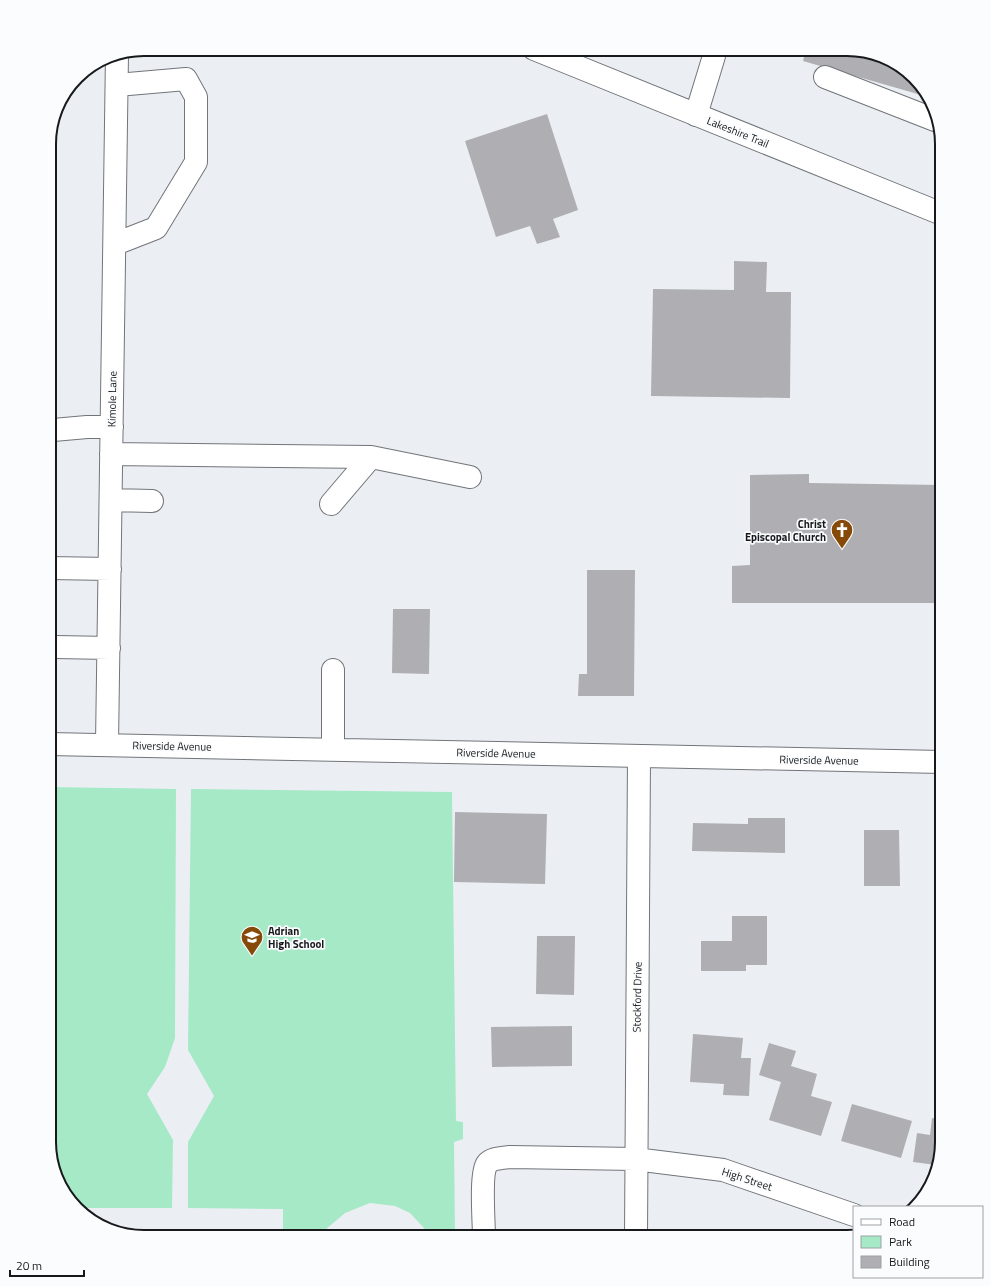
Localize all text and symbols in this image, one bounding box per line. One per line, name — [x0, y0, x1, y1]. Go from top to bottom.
street label: Lakeshire Trail — [705, 112, 771, 152]
street label: Kimole Lane — [104, 370, 120, 427]
place label: Christ Episcopal Church — [745, 516, 826, 545]
church icon: Christ Episcopal Church — [829, 517, 855, 550]
street label: Riverside Avenue — [132, 737, 212, 755]
street label: Riverside Avenue — [456, 744, 536, 762]
street label: Riverside Avenue — [779, 751, 859, 769]
place label: Adrian High School — [268, 923, 324, 952]
school or university icon: Adrian High School — [239, 924, 265, 957]
street label: Stockford Drive — [628, 961, 646, 1033]
street label: High Street — [720, 1163, 774, 1195]
legend — [853, 1206, 983, 1278]
text: Road — [889, 1212, 915, 1231]
text: Park — [889, 1232, 912, 1251]
scale bar — [10, 1252, 84, 1278]
text: Building — [889, 1252, 930, 1271]
text: 20 m — [16, 1256, 42, 1275]

